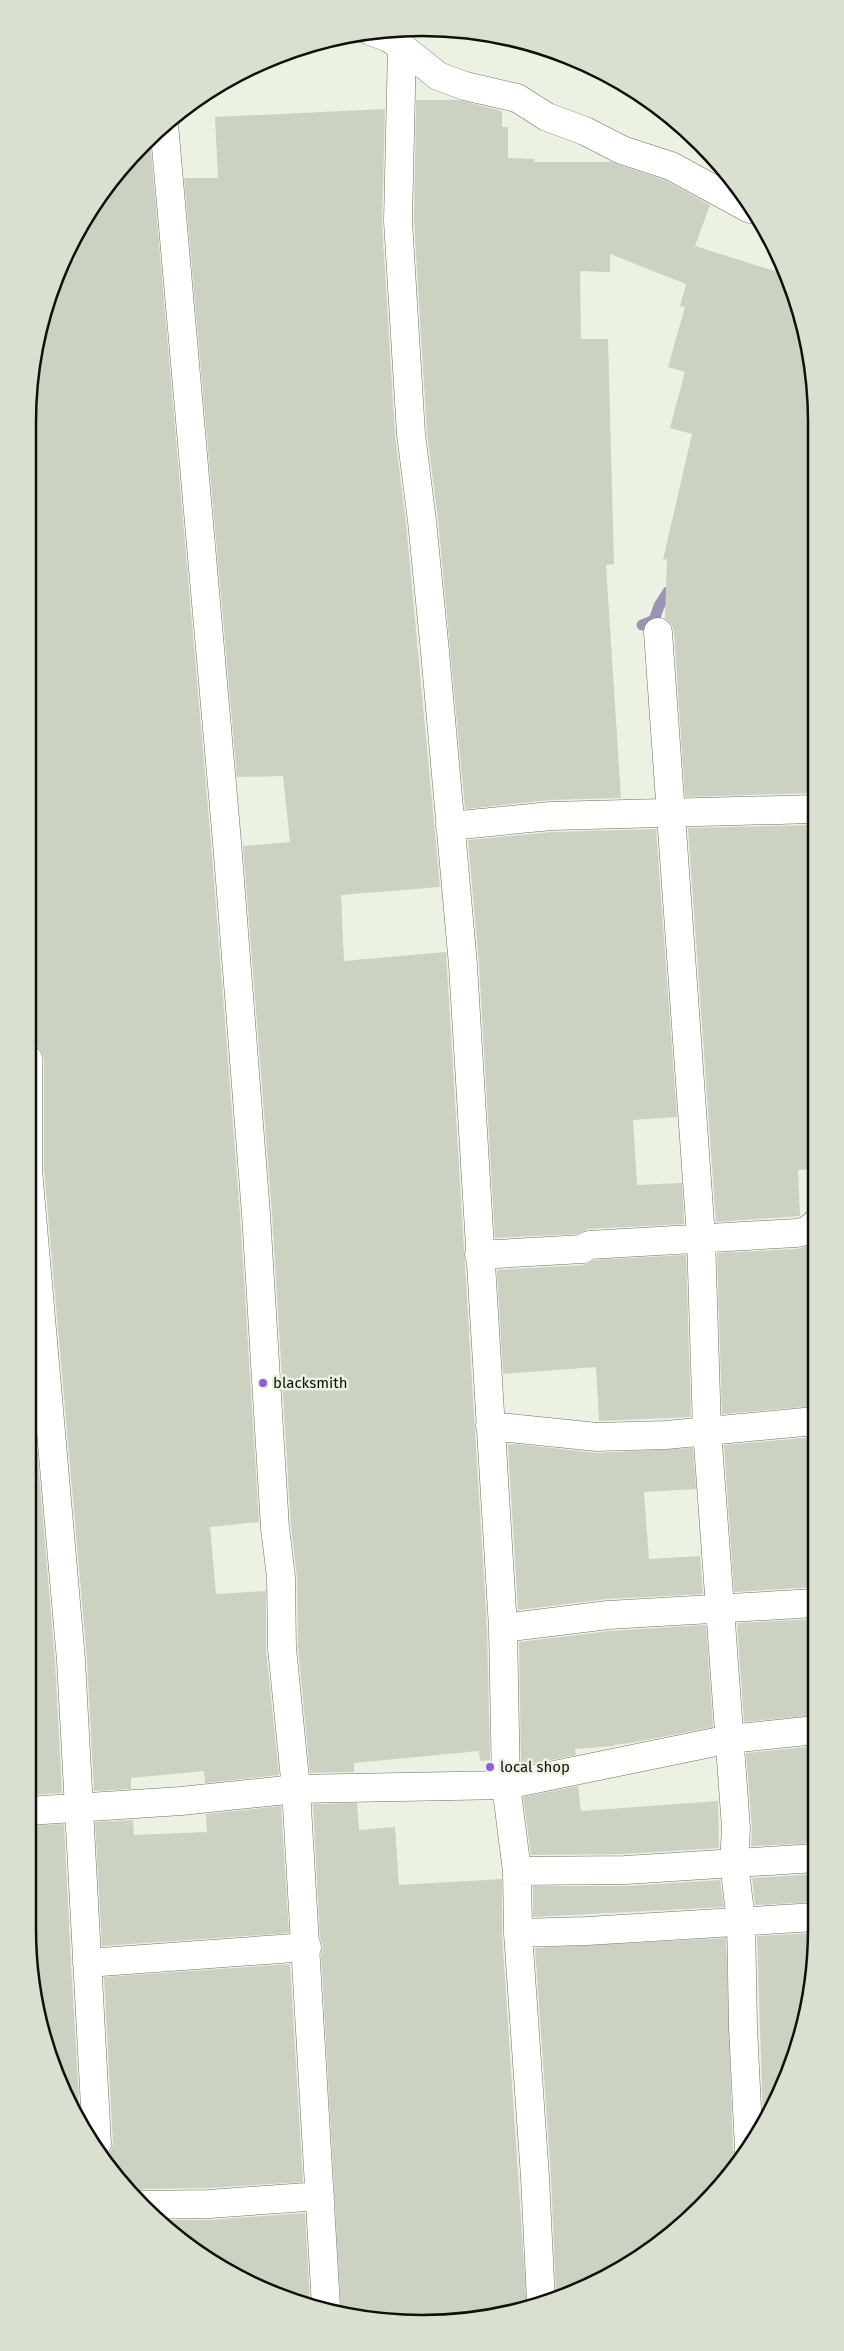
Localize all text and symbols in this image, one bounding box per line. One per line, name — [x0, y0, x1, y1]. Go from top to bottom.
place label: blacksmith — [273, 1374, 347, 1392]
marker: blacksmith — [257, 1377, 269, 1389]
place label: local shop — [500, 1758, 570, 1776]
marker: local shop — [484, 1761, 496, 1773]

